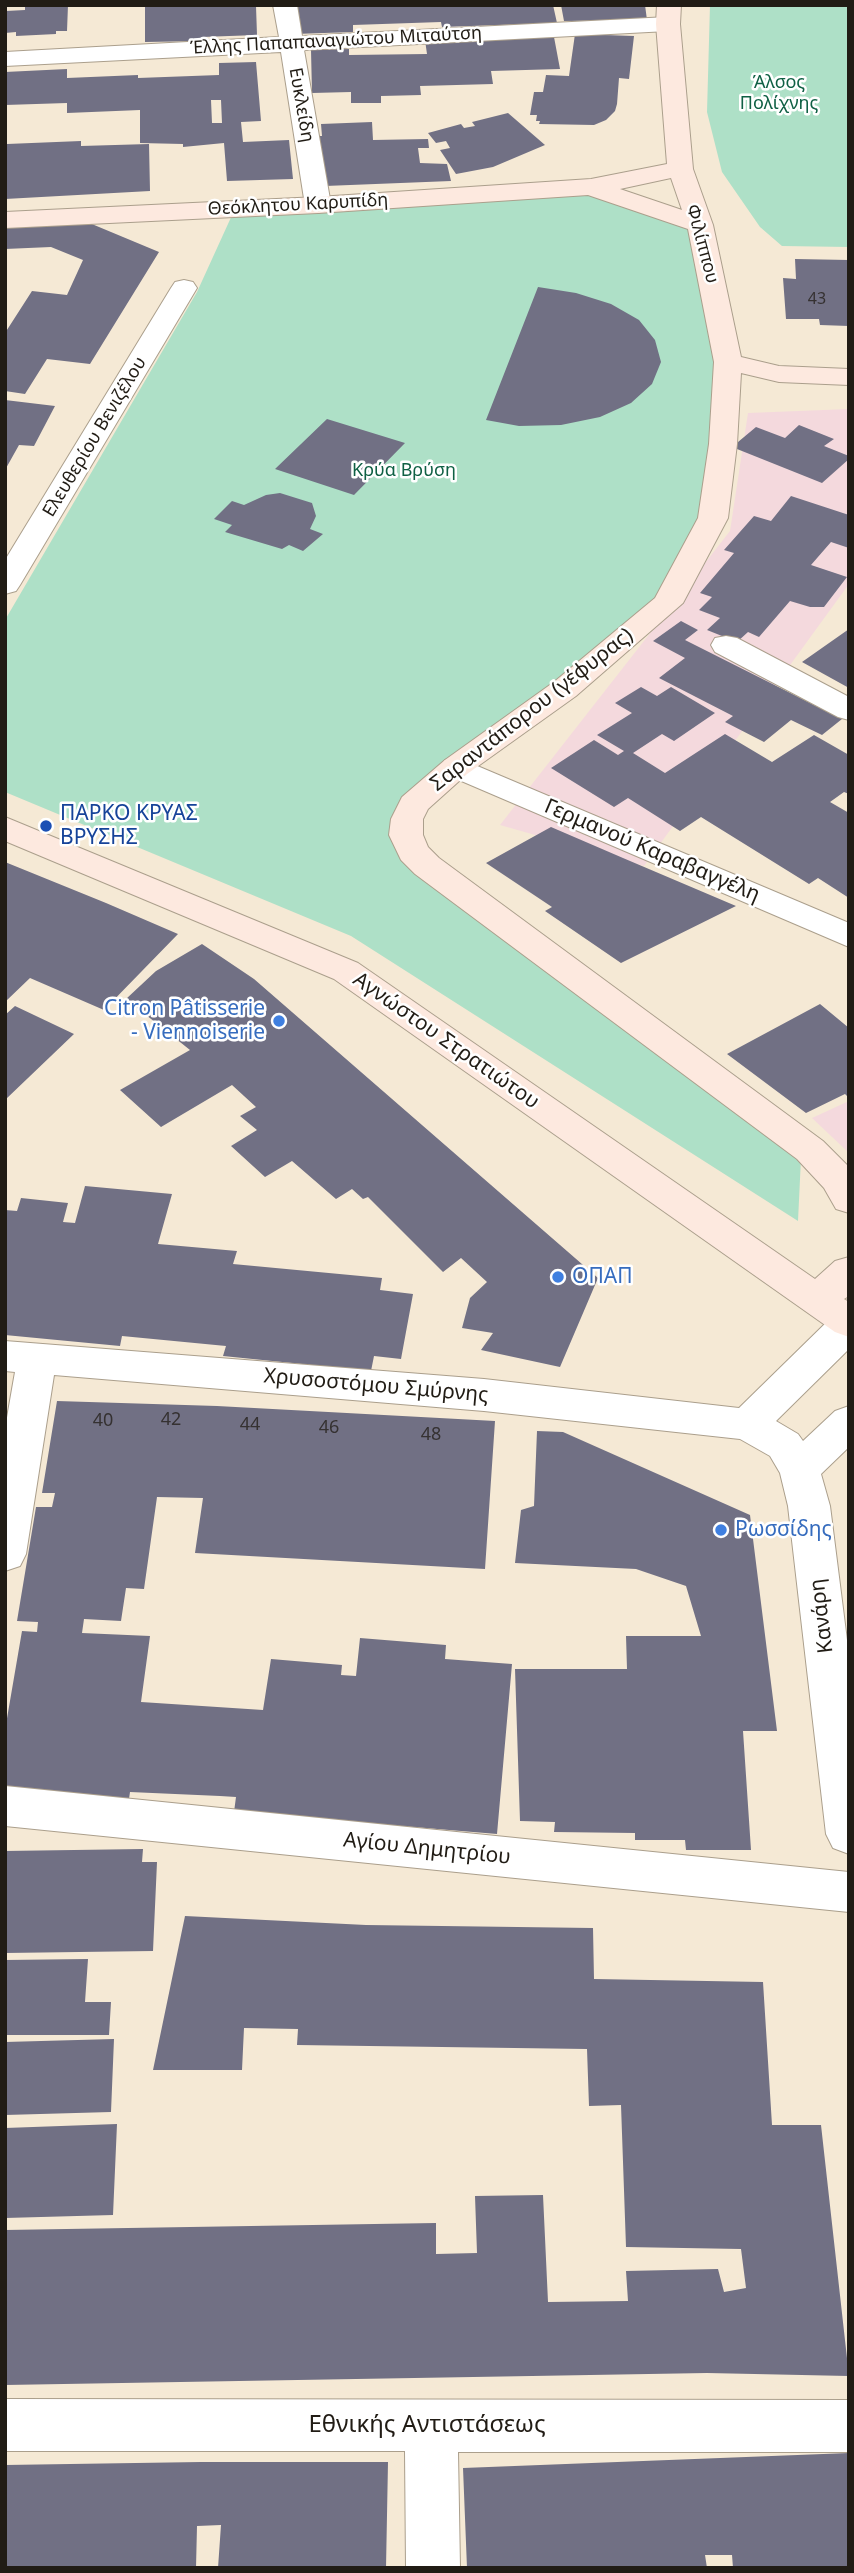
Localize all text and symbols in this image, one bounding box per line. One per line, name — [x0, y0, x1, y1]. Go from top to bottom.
street label: Έλλης Παπαπαναγιώτου Μιταύτση — [190, 23, 482, 59]
street label: Ευκλείδη — [284, 66, 318, 144]
park label: Άλσος Πολίχνης — [740, 72, 818, 114]
street label: Θεόκλητου Καρυπίδη — [207, 189, 389, 221]
street label: Φιλίππου — [681, 202, 723, 286]
house number: 43 — [808, 289, 826, 309]
street label: Ελευθερίου Βενιζέλου — [39, 353, 151, 521]
park label: Κρύα Βρύση — [352, 460, 456, 482]
street label: Σαραντάπορου (γέφυρας) — [426, 623, 638, 797]
street label: Γερμανού Καραβαγγέλη — [540, 794, 764, 908]
place label: ΠΑΡΚΟ ΚΡΥΑΣ ΒΡΥΣΗΣ — [60, 801, 198, 851]
marker: ΠΑΡΚΟ ΚΡΥΑΣ ΒΡΥΣΗΣ — [38, 818, 54, 834]
street label: Αγνώστου Στρατιώτου — [348, 967, 544, 1115]
place label: Citron Pâtisserie - Viennoiserie — [104, 996, 265, 1046]
marker: Citron Pâtisserie - Viennoiserie — [271, 1013, 287, 1029]
place label: ΟΠΑΠ — [572, 1264, 633, 1290]
marker: ΟΠΑΠ — [550, 1269, 566, 1285]
street label: Χρυσοστόμου Σμύρνης — [263, 1364, 489, 1408]
house number: 42 — [161, 1409, 181, 1431]
house number: 40 — [93, 1410, 113, 1432]
house number: 44 — [240, 1414, 260, 1436]
house number: 46 — [319, 1417, 339, 1439]
house number: 48 — [421, 1424, 441, 1446]
place label: Ρωσσίδης — [735, 1517, 832, 1543]
marker: Ρωσσίδης — [713, 1522, 729, 1538]
street label: Κανάρη — [805, 1577, 839, 1655]
street label: Αγίου Δημητρίου — [342, 1828, 512, 1870]
street label: Εθνικής Αντιστάσεως — [308, 2411, 546, 2439]

